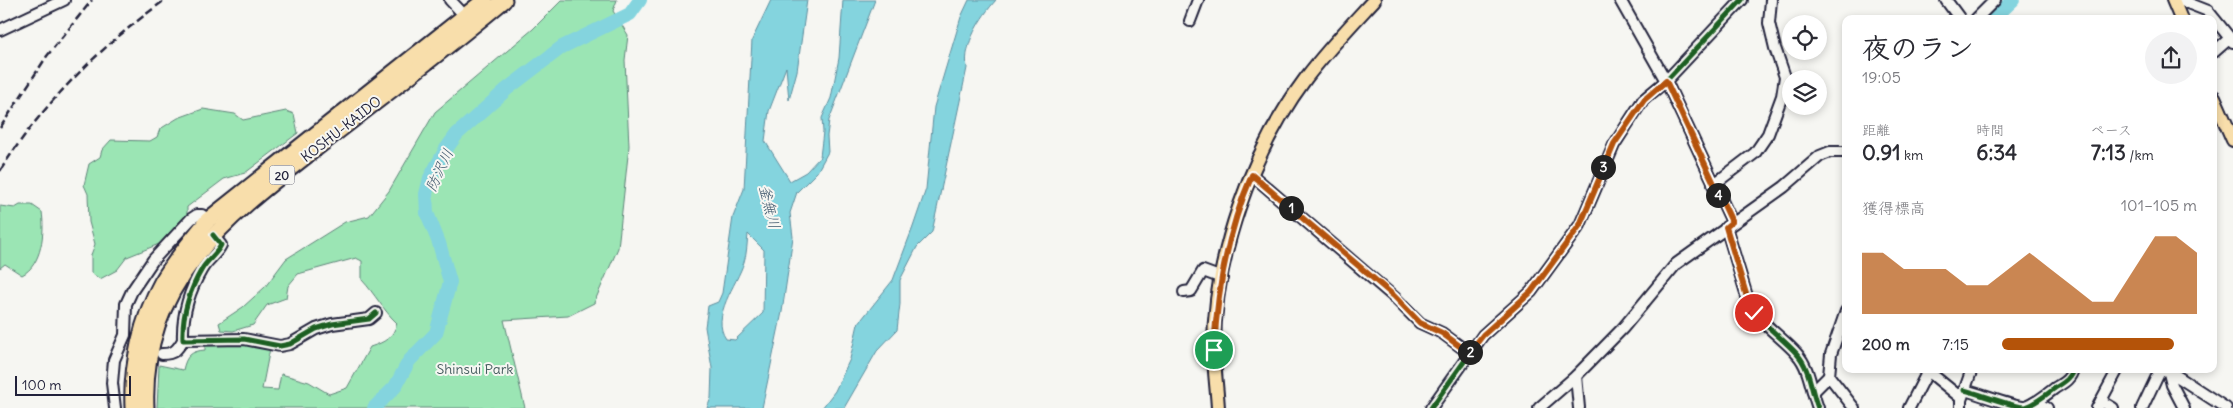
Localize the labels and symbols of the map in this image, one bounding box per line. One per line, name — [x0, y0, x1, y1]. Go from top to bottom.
street label: KOSHU-KAIDO — [297, 92, 385, 166]
water label: 防沢川 — [421, 146, 457, 194]
pin: 3 — [1590, 154, 1616, 180]
road number: 20 — [270, 166, 294, 184]
pin: 4 — [1706, 182, 1730, 208]
water label: 釜無川 — [755, 183, 785, 231]
pin: 1 — [1278, 196, 1304, 220]
pin — [1733, 292, 1775, 334]
pin — [1193, 329, 1235, 371]
pin: 2 — [1458, 340, 1482, 364]
park label: Shinsui Park — [436, 360, 514, 378]
scale bar — [15, 373, 131, 396]

